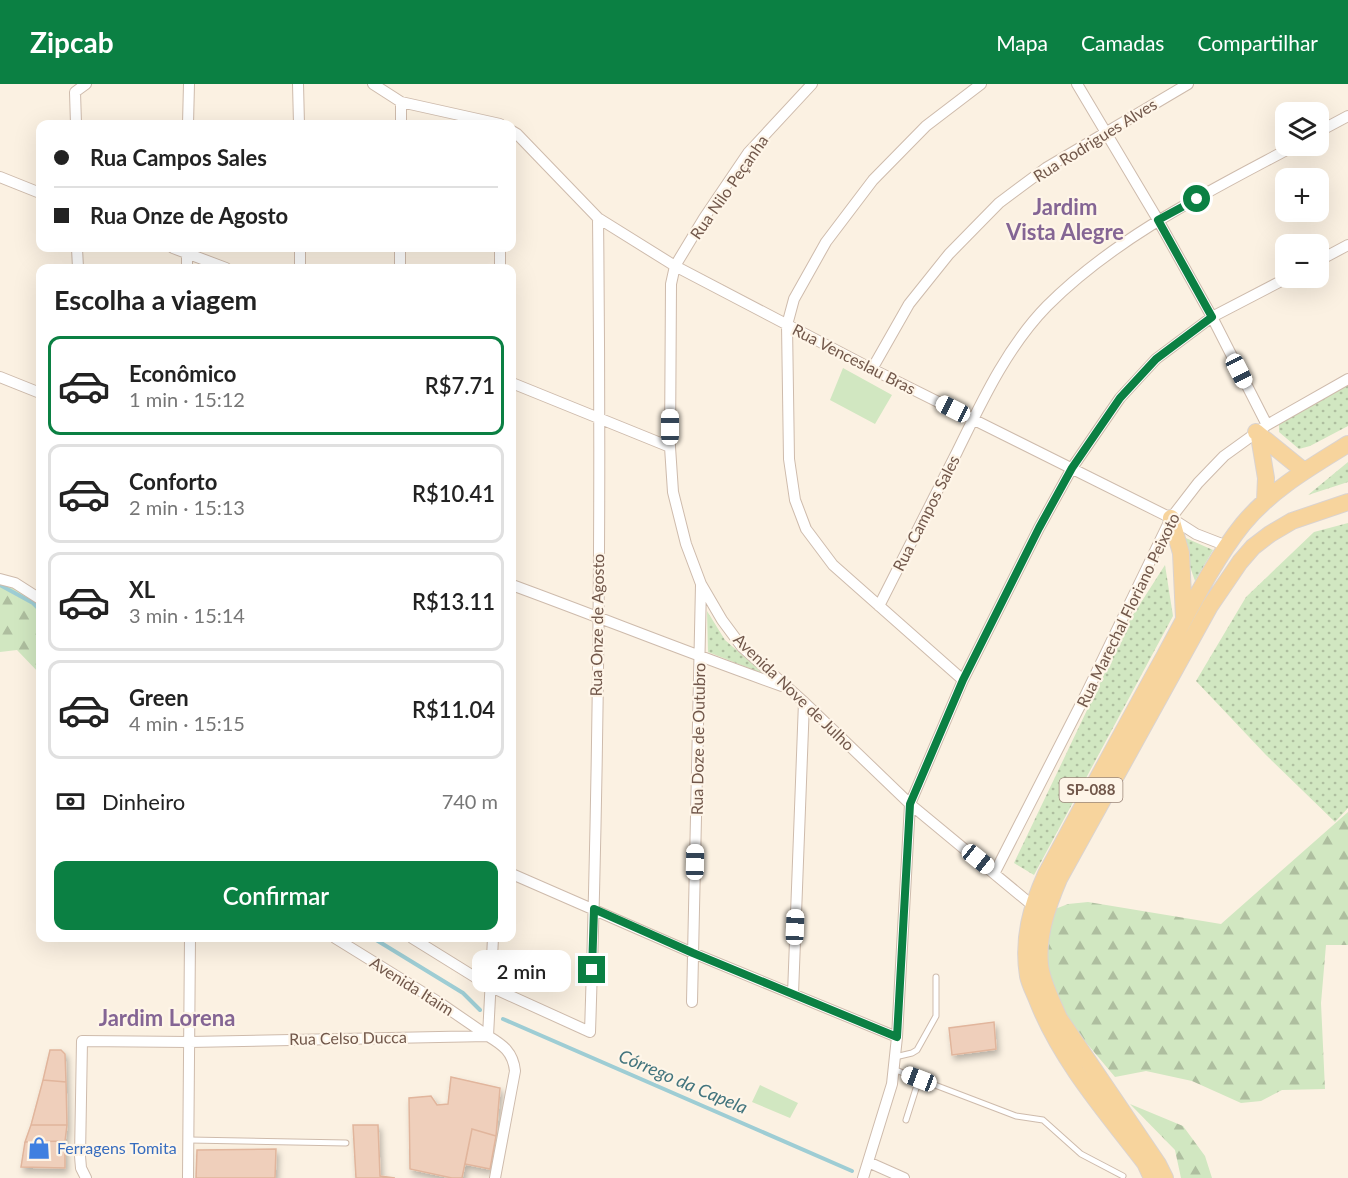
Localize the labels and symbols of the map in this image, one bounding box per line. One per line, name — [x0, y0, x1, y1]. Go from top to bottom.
street label: Rua Rodrigues Alves — [1029, 94, 1160, 185]
street label: Rua Nilo Peçanha — [686, 131, 772, 242]
route start — [1183, 185, 1210, 212]
district label: Jardim Vista Alegre — [1005, 193, 1124, 245]
street label: Rua Venceslau Bras — [790, 319, 919, 398]
car — [1223, 351, 1255, 391]
car — [933, 393, 973, 425]
car — [661, 409, 679, 445]
street label: Rua Campos Sales — [888, 452, 963, 574]
street label: Rua Marechal Floriano Peixoto — [1072, 510, 1183, 710]
street label: Rua Onze de Agosto — [586, 554, 607, 696]
street label: Avenida Nove de Julho — [730, 629, 859, 754]
street label: Rua Doze de Outubro — [687, 663, 708, 815]
road number: SP-088 — [1060, 778, 1122, 802]
car — [958, 841, 998, 877]
car — [686, 844, 704, 880]
car — [785, 909, 805, 945]
callout: 2 min — [472, 949, 571, 991]
street label: Avenida Itaim — [367, 952, 458, 1019]
route end — [578, 956, 605, 983]
district label: Jardim Lorena — [99, 1004, 235, 1031]
street label: Rua Celso Ducca — [289, 1027, 407, 1048]
water label: Córrego da Capela — [616, 1044, 751, 1118]
car — [899, 1064, 939, 1094]
shop icon: Ferragens Tomita — [26, 1135, 52, 1161]
place label: Ferragens Tomita — [57, 1138, 177, 1157]

